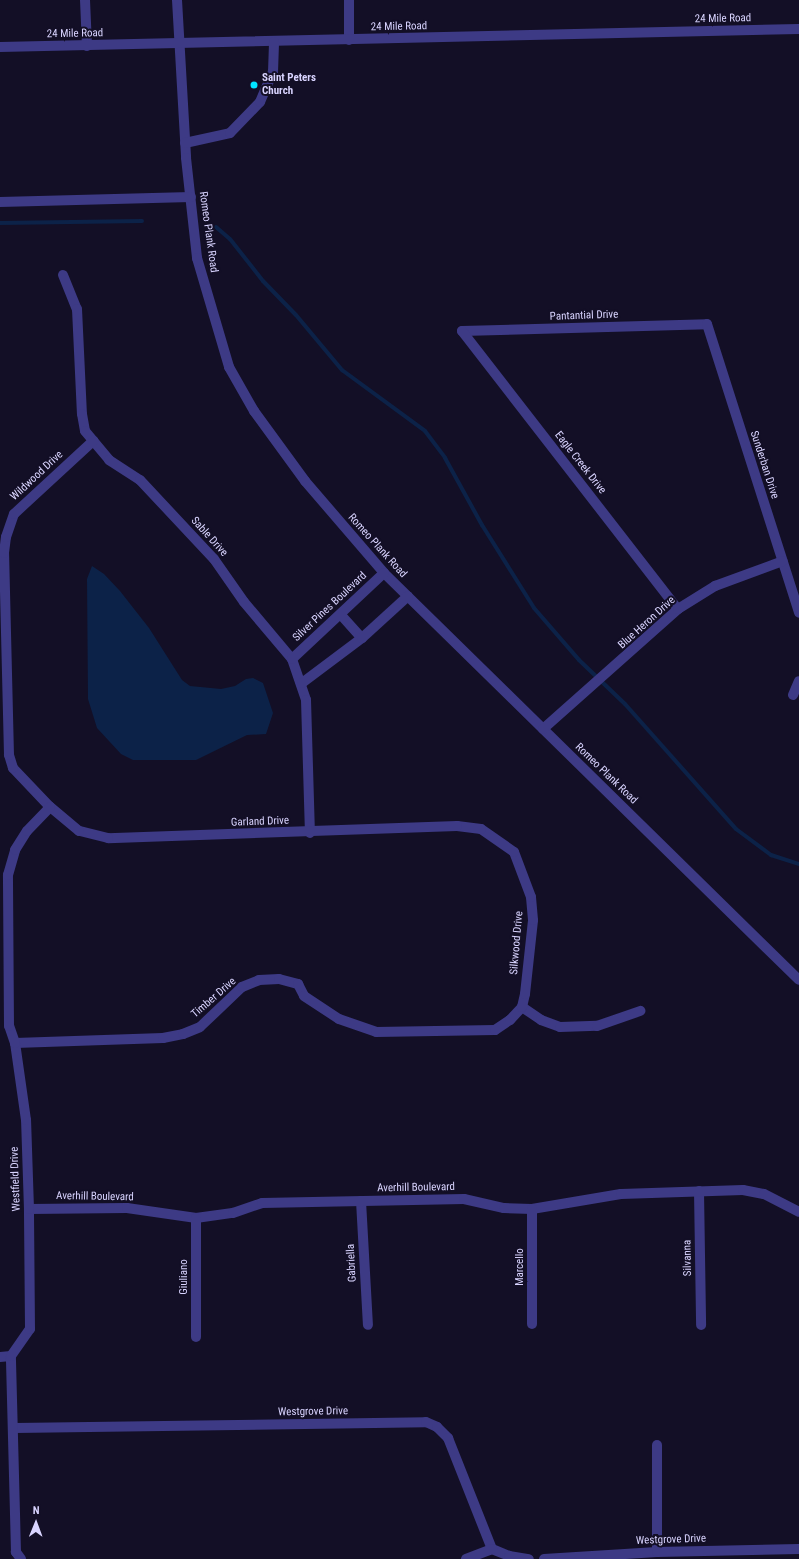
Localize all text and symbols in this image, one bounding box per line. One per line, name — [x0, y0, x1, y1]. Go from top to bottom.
street label: 24 Mile Road — [695, 12, 751, 26]
street label: 24 Mile Road — [371, 20, 427, 34]
street label: 24 Mile Road — [47, 27, 103, 41]
place label: Saint Peters Church — [262, 72, 316, 98]
marker: Saint Peters Church — [249, 80, 259, 90]
street label: Romeo Plank Road — [196, 191, 220, 273]
street label: Pantantial Drive — [550, 308, 618, 324]
street label: Eagle Creek Drive — [552, 429, 608, 497]
street label: Sunderban Drive — [747, 429, 781, 501]
street label: Wildwood Drive — [8, 448, 66, 504]
street label: Romeo Plank Road — [345, 511, 409, 581]
street label: Sable Drive — [188, 515, 230, 559]
street label: Silver Pines Boulevard — [290, 569, 370, 645]
street label: Blue Heron Drive — [616, 594, 678, 652]
street label: Romeo Plank Road — [572, 741, 640, 807]
street label: Garland Drive — [231, 814, 289, 830]
street label: Silkwood Drive — [508, 911, 526, 975]
street label: Timber Drive — [189, 975, 239, 1021]
street label: Westfield Drive — [8, 1146, 24, 1212]
street label: Averhill Boulevard — [377, 1181, 455, 1195]
street label: Averhill Boulevard — [56, 1190, 134, 1204]
street label: Silvanna — [681, 1240, 695, 1276]
street label: Gabriella — [344, 1243, 360, 1283]
street label: Marcello — [513, 1248, 527, 1286]
street label: Giuliano — [177, 1259, 191, 1295]
street label: Westgrove Drive — [278, 1405, 348, 1419]
north arrow — [16, 1503, 56, 1543]
text: N — [33, 1504, 40, 1517]
street label: Westgrove Drive — [636, 1532, 706, 1548]

